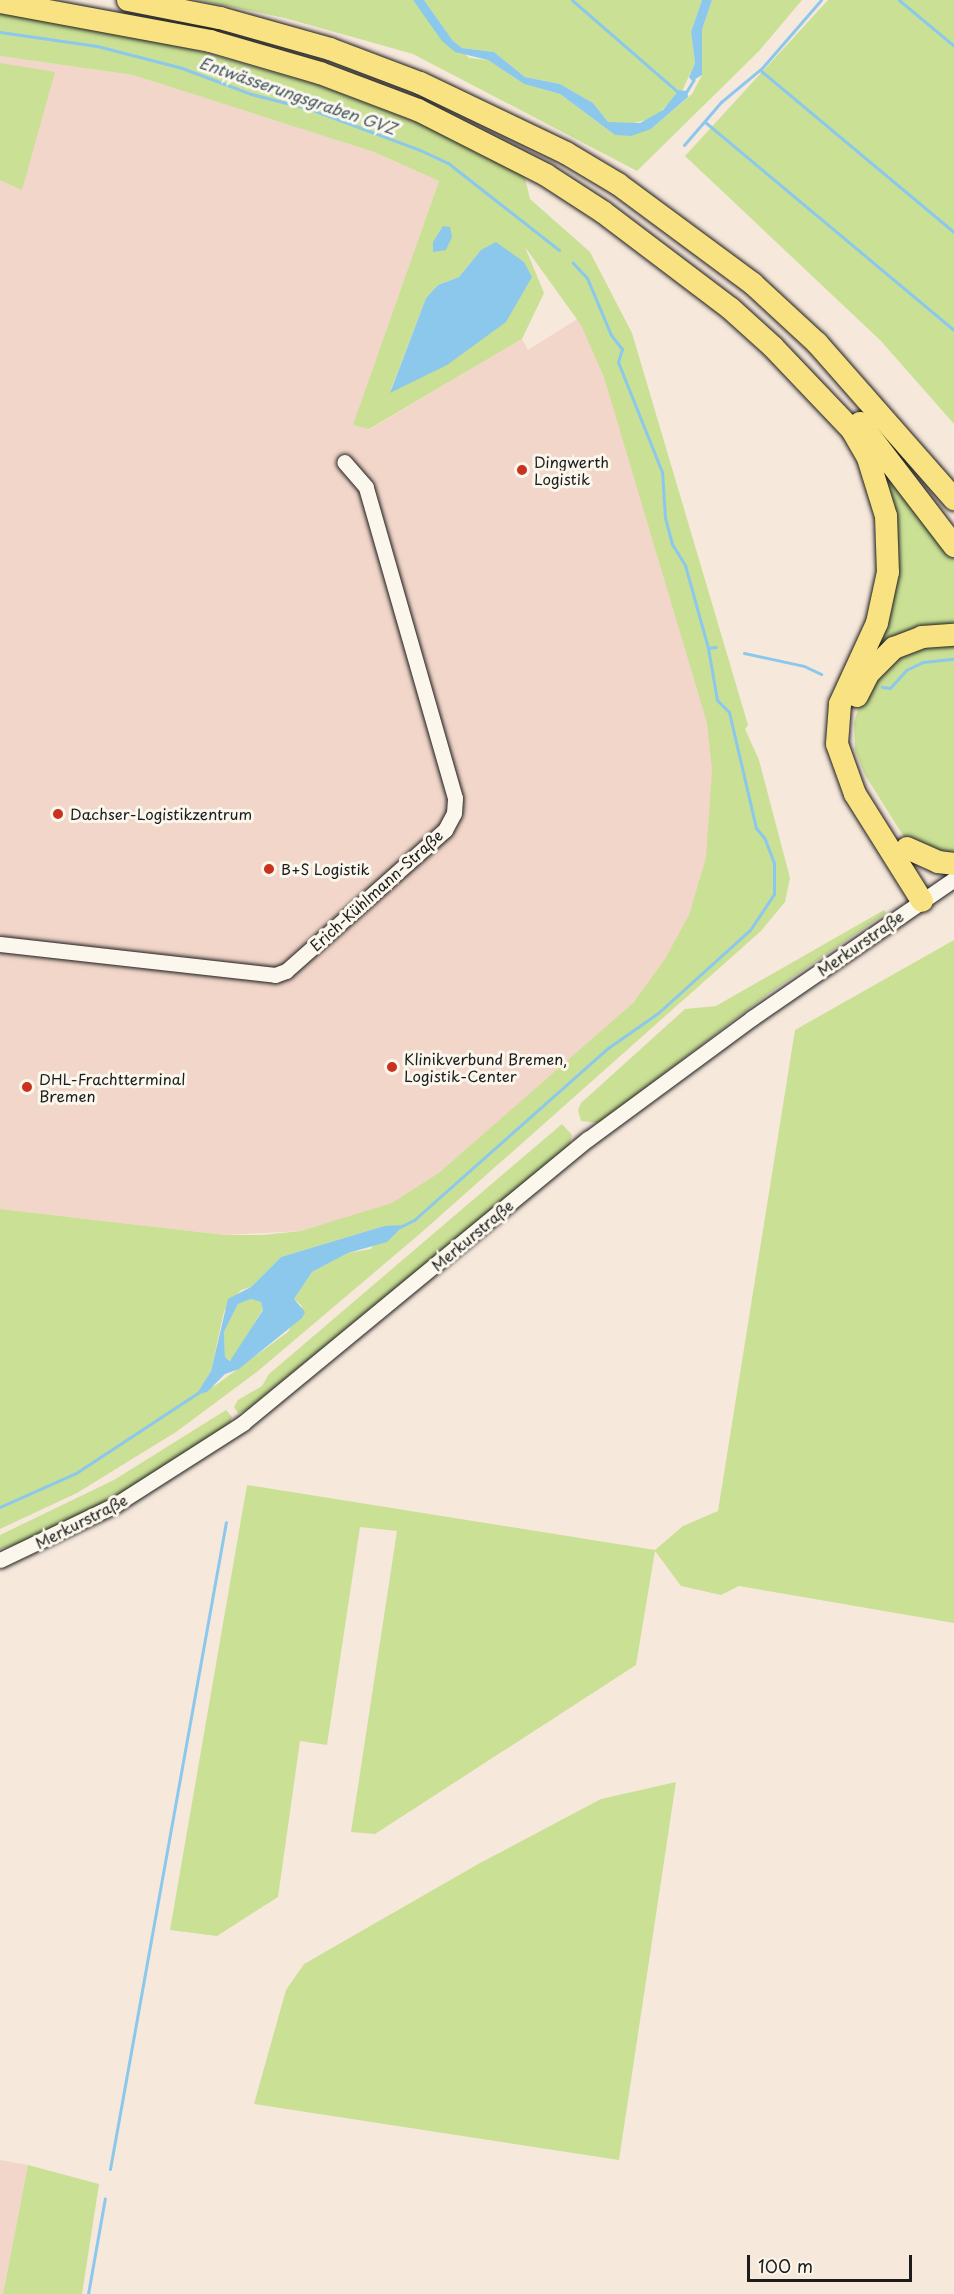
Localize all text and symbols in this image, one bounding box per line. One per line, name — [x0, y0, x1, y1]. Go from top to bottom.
water label: Entwässerungsgraben GVZ — [197, 52, 399, 138]
place label: Dingwerth Logistik — [534, 452, 609, 487]
marker: Dingwerth Logistik — [515, 463, 529, 477]
place label: Dachser-Logistikzentrum — [70, 805, 252, 823]
marker: Dachser-Logistikzentrum — [51, 807, 65, 821]
street label: Erich-Kühlmann-Straße — [306, 826, 446, 954]
place label: B+S Logistik — [281, 860, 371, 878]
marker: B+S Logistik — [262, 862, 276, 876]
street label: Merkurstraße — [814, 907, 906, 979]
place label: Klinikverbund Bremen, Logistik-Center — [404, 1049, 568, 1084]
marker: Klinikverbund Bremen, Logistik-Center — [385, 1060, 399, 1074]
place label: DHL-Frachtterminal Bremen — [39, 1069, 185, 1104]
marker: DHL-Frachtterminal Bremen — [20, 1080, 34, 1094]
street label: Merkurstraße — [428, 1196, 516, 1274]
street label: Merkurstraße — [32, 1490, 130, 1552]
scale bar — [750, 2243, 915, 2281]
text: 100 m — [758, 2252, 813, 2279]

